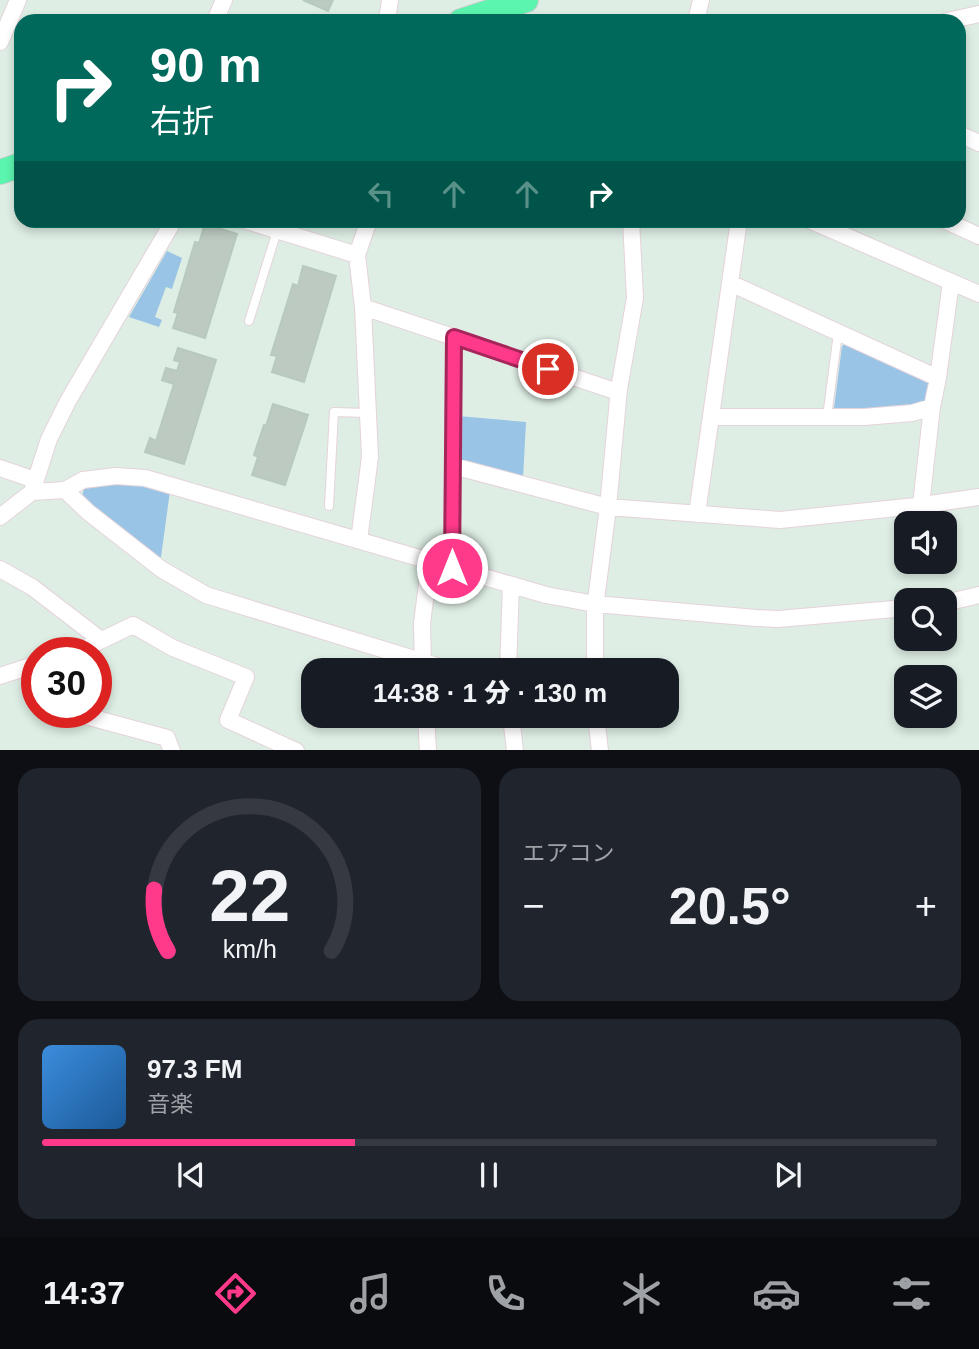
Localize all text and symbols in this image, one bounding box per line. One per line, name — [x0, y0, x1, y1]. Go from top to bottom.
text: 90 m — [150, 38, 262, 92]
icon: right — [35, 42, 126, 133]
text: 右折 — [150, 103, 214, 139]
icon: left — [362, 175, 400, 213]
icon: ahead — [435, 175, 473, 213]
icon: ahead — [508, 175, 546, 213]
icon: right — [581, 175, 619, 213]
pin — [518, 339, 578, 399]
icon: arrive — [529, 350, 567, 388]
map controls — [894, 511, 957, 728]
button: sound — [894, 511, 957, 574]
position arrow — [415, 531, 489, 605]
button: search — [894, 588, 957, 651]
speed limit sign: 30 — [21, 637, 112, 728]
button: layers — [894, 665, 957, 728]
text: 14:38 · 1 分 · 130 m — [373, 678, 607, 708]
text: エアコン — [523, 840, 615, 866]
text: 22 — [209, 855, 290, 936]
text: 20.5° — [669, 877, 791, 935]
text: − — [523, 885, 545, 927]
text: + — [915, 885, 937, 927]
text: km/h — [222, 934, 276, 962]
text: 97.3 FM — [147, 1054, 242, 1084]
text: 音楽 — [147, 1091, 193, 1117]
icon: previous — [172, 1156, 210, 1194]
icon: pause — [470, 1156, 508, 1194]
icon: next — [769, 1156, 807, 1194]
icon: directions — [211, 1269, 260, 1318]
icon: music — [346, 1269, 395, 1318]
icon: phone — [481, 1269, 530, 1318]
icon: climate — [617, 1269, 666, 1318]
icon: car — [752, 1269, 801, 1318]
icon: filters — [887, 1269, 936, 1318]
text: 14:37 — [43, 1275, 125, 1311]

